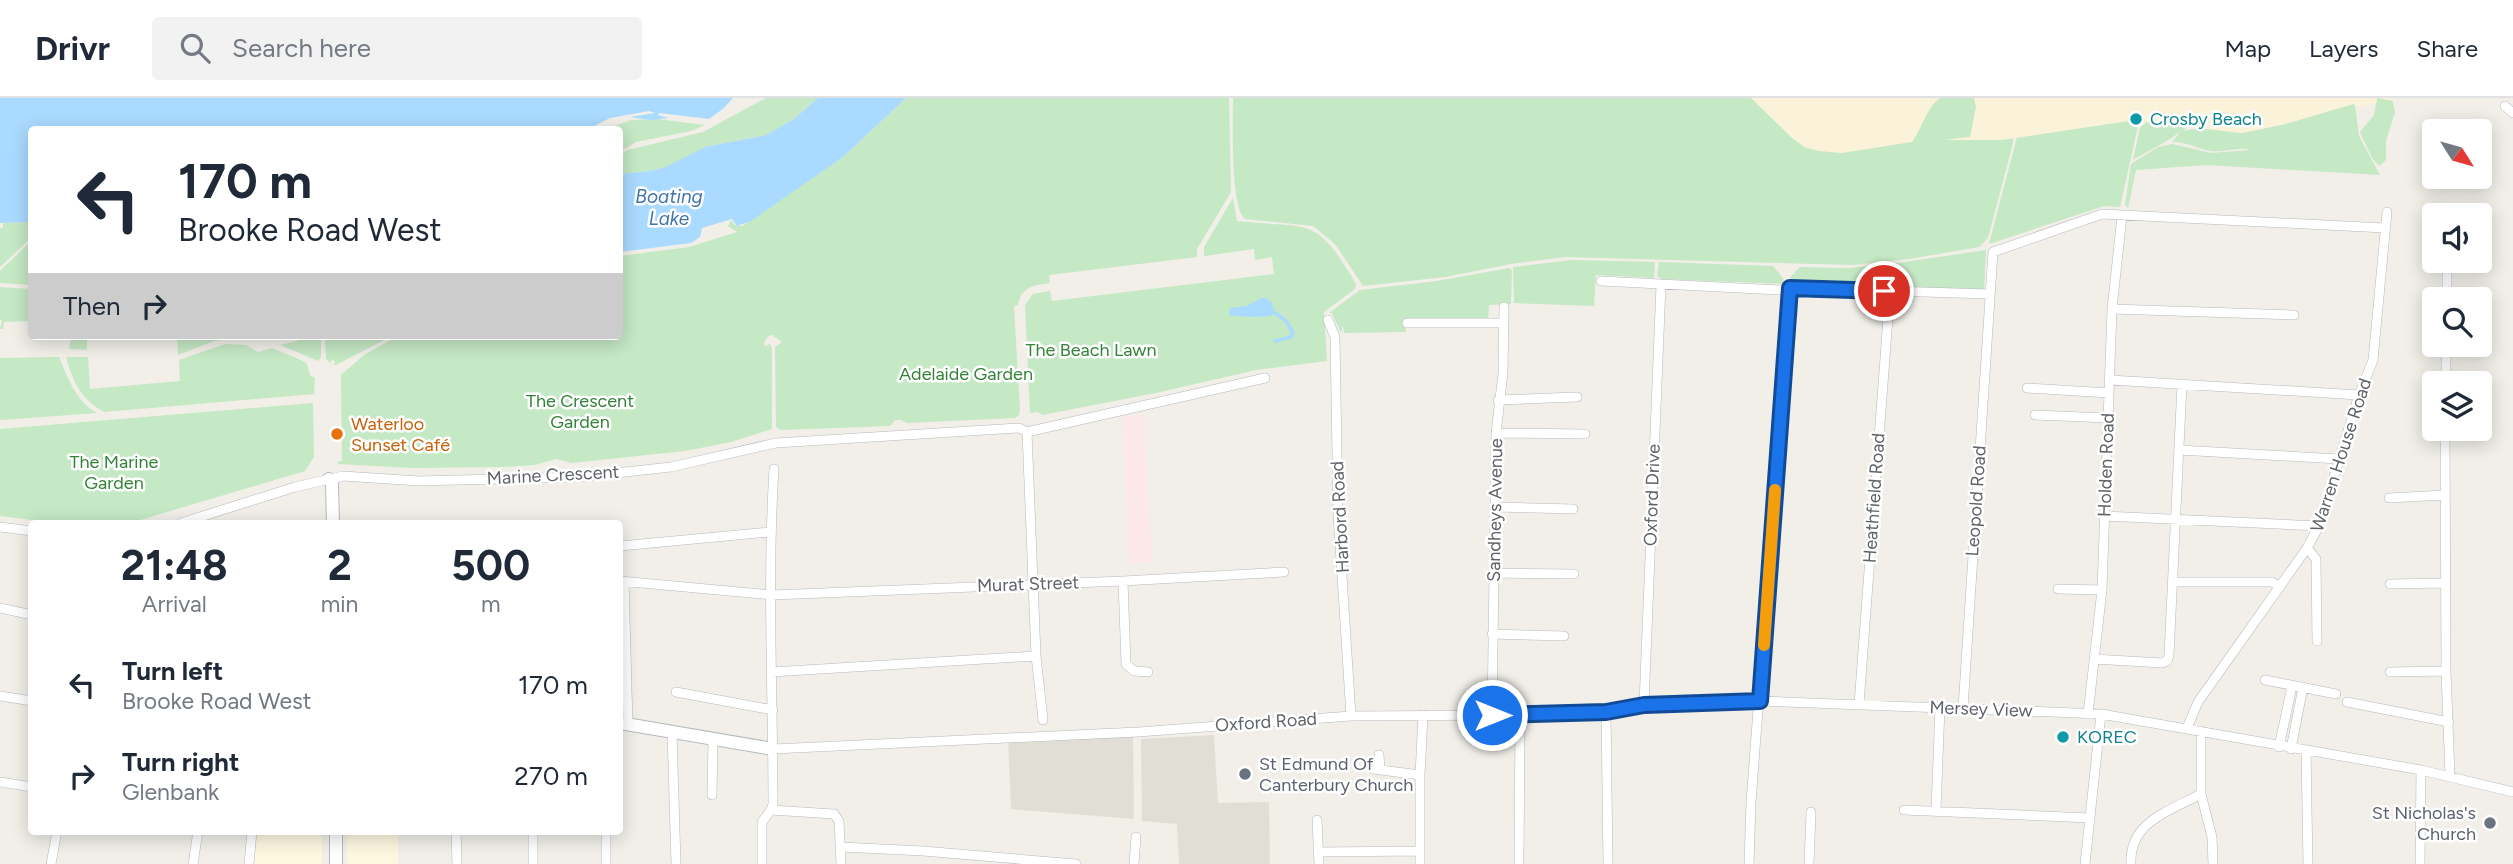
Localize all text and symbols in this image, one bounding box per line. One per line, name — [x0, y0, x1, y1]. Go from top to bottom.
search box — [152, 17, 642, 80]
text: Drivr — [35, 29, 110, 68]
icon: search — [176, 29, 214, 67]
text: Search here — [232, 32, 371, 64]
text: Map — [2224, 34, 2271, 63]
text: Layers — [2309, 34, 2378, 63]
text: Share — [2416, 34, 2478, 63]
place label: Crosby Beach — [2150, 108, 2262, 130]
marker: Crosby Beach — [2128, 111, 2144, 127]
north arrow — [2422, 119, 2492, 189]
map controls — [2422, 119, 2492, 441]
text: 170 m — [178, 151, 312, 210]
icon: left — [63, 154, 154, 245]
water label: Boating Lake — [635, 185, 703, 230]
button: sound — [2422, 203, 2492, 273]
text: Brooke Road West — [178, 211, 442, 249]
pin — [1854, 261, 1914, 321]
icon: arrive — [1865, 272, 1903, 310]
icon: right — [135, 287, 173, 325]
button: search — [2422, 287, 2492, 357]
text: Then — [63, 290, 121, 322]
park label: The Beach Lawn — [1025, 339, 1157, 361]
park label: Adelaide Garden — [899, 363, 1033, 385]
button: layers — [2422, 371, 2492, 441]
street label: Warren House Road — [2306, 375, 2376, 535]
park label: The Crescent Garden — [526, 390, 634, 433]
place label: Waterloo Sunset Café — [351, 413, 450, 456]
street label: Holden Road — [2093, 413, 2119, 517]
marker: Waterloo Sunset Café — [329, 426, 345, 442]
street label: Heathfield Road — [1858, 432, 1890, 564]
street label: Sandheys Avenue — [1483, 438, 1507, 582]
street label: Oxford Drive — [1639, 443, 1665, 546]
street label: Leopold Road — [1961, 445, 1991, 557]
park label: The Marine Garden — [70, 451, 159, 494]
street label: Harbord Road — [1326, 460, 1354, 574]
street label: Marine Crescent — [486, 461, 620, 489]
text: 21:48 — [121, 540, 228, 591]
text: 2 — [327, 540, 352, 591]
text: 500 — [451, 540, 530, 591]
street label: Murat Street — [977, 571, 1080, 597]
text: Arrival — [142, 590, 207, 618]
text: min — [321, 590, 358, 618]
text: m — [481, 590, 500, 618]
text: Turn left — [122, 655, 223, 687]
icon: left — [63, 666, 101, 704]
text: 170 m — [518, 669, 588, 701]
position arrow — [1455, 678, 1529, 752]
text: Brooke Road West — [122, 687, 311, 715]
street label: Mersey View — [1929, 696, 2033, 722]
street label: Oxford Road — [1214, 707, 1318, 737]
place label: KOREC — [2077, 726, 2137, 748]
marker: KOREC — [2055, 729, 2071, 745]
text: Turn right — [122, 746, 239, 778]
place label: St Edmund Of Canterbury Church — [1259, 753, 1413, 796]
icon: right — [63, 757, 101, 795]
text: 270 m — [514, 760, 588, 792]
marker: St Edmund Of Canterbury Church — [1237, 766, 1253, 782]
text: Glenbank — [122, 778, 219, 806]
place label: St Nicholas's Church — [2372, 802, 2476, 845]
marker: St Nicholas's Church — [2482, 815, 2498, 831]

